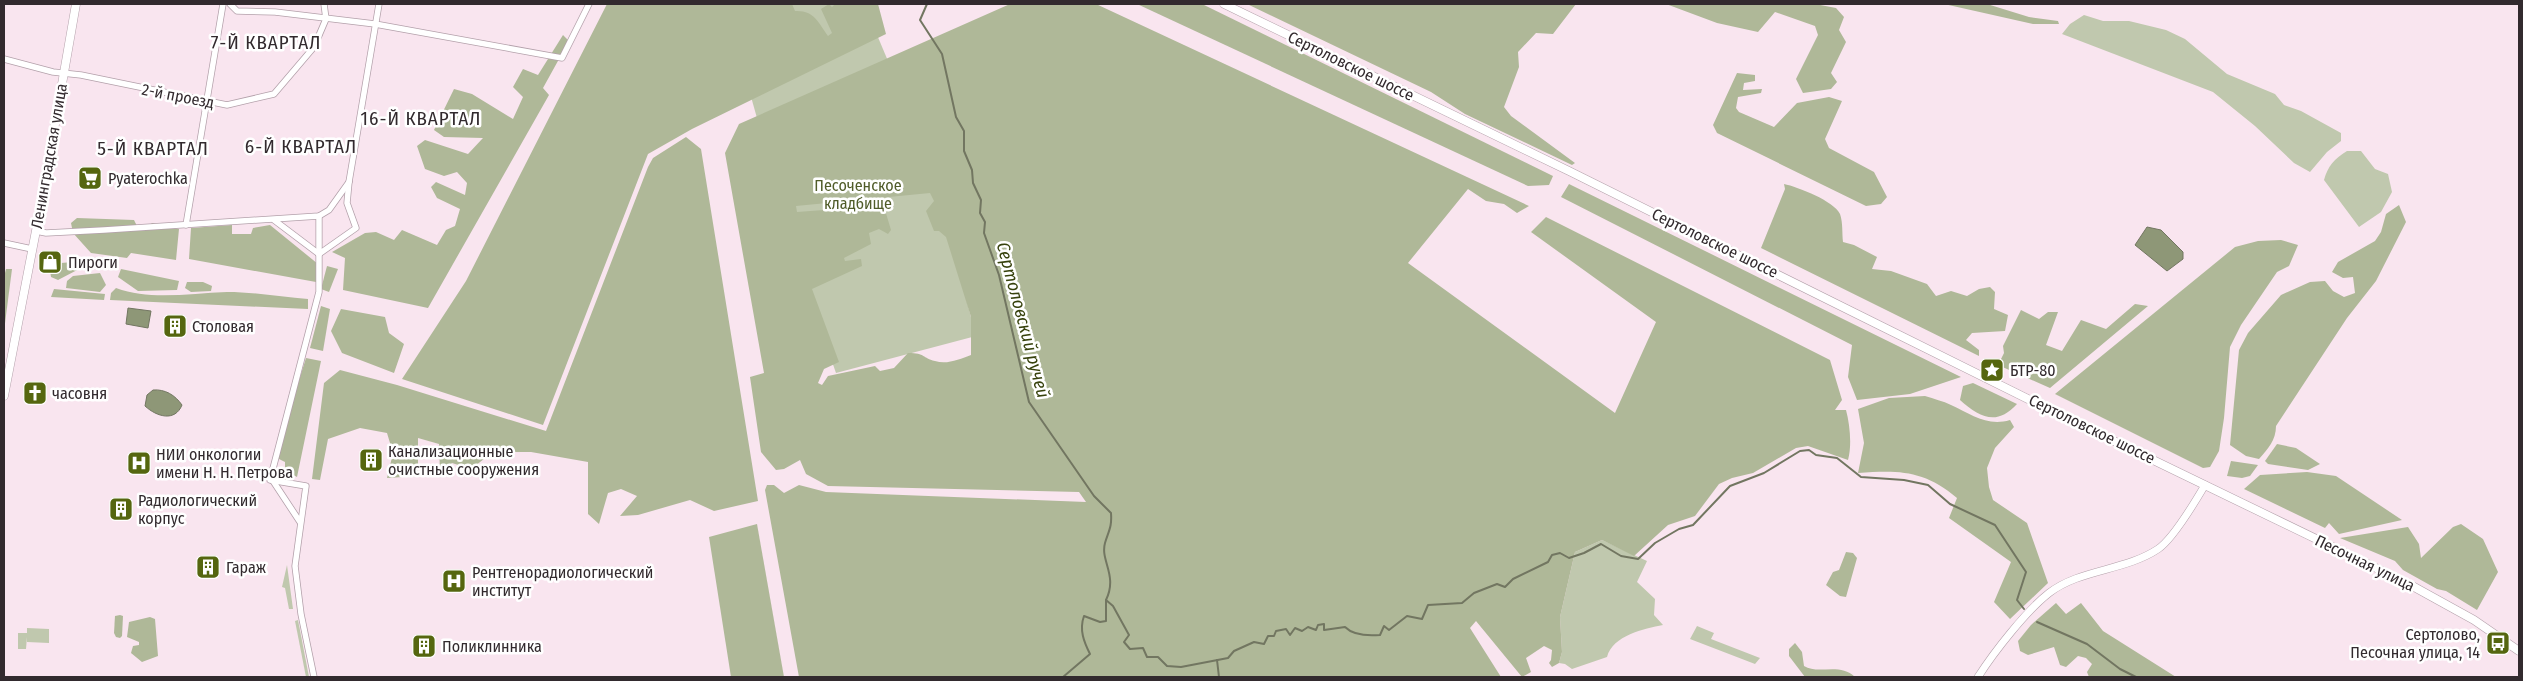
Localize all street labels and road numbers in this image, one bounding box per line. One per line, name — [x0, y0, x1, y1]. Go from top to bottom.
street label: Сертоловское шоссе — [1285, 27, 1417, 105]
street label: 2-й проезд — [140, 80, 216, 112]
street label: Ленинградская улица — [27, 82, 71, 230]
street label: Сертоловское шоссе — [1649, 204, 1781, 282]
street label: Сертоловское шоссе — [2026, 390, 2158, 468]
street label: Песочная улица — [2312, 531, 2418, 595]

